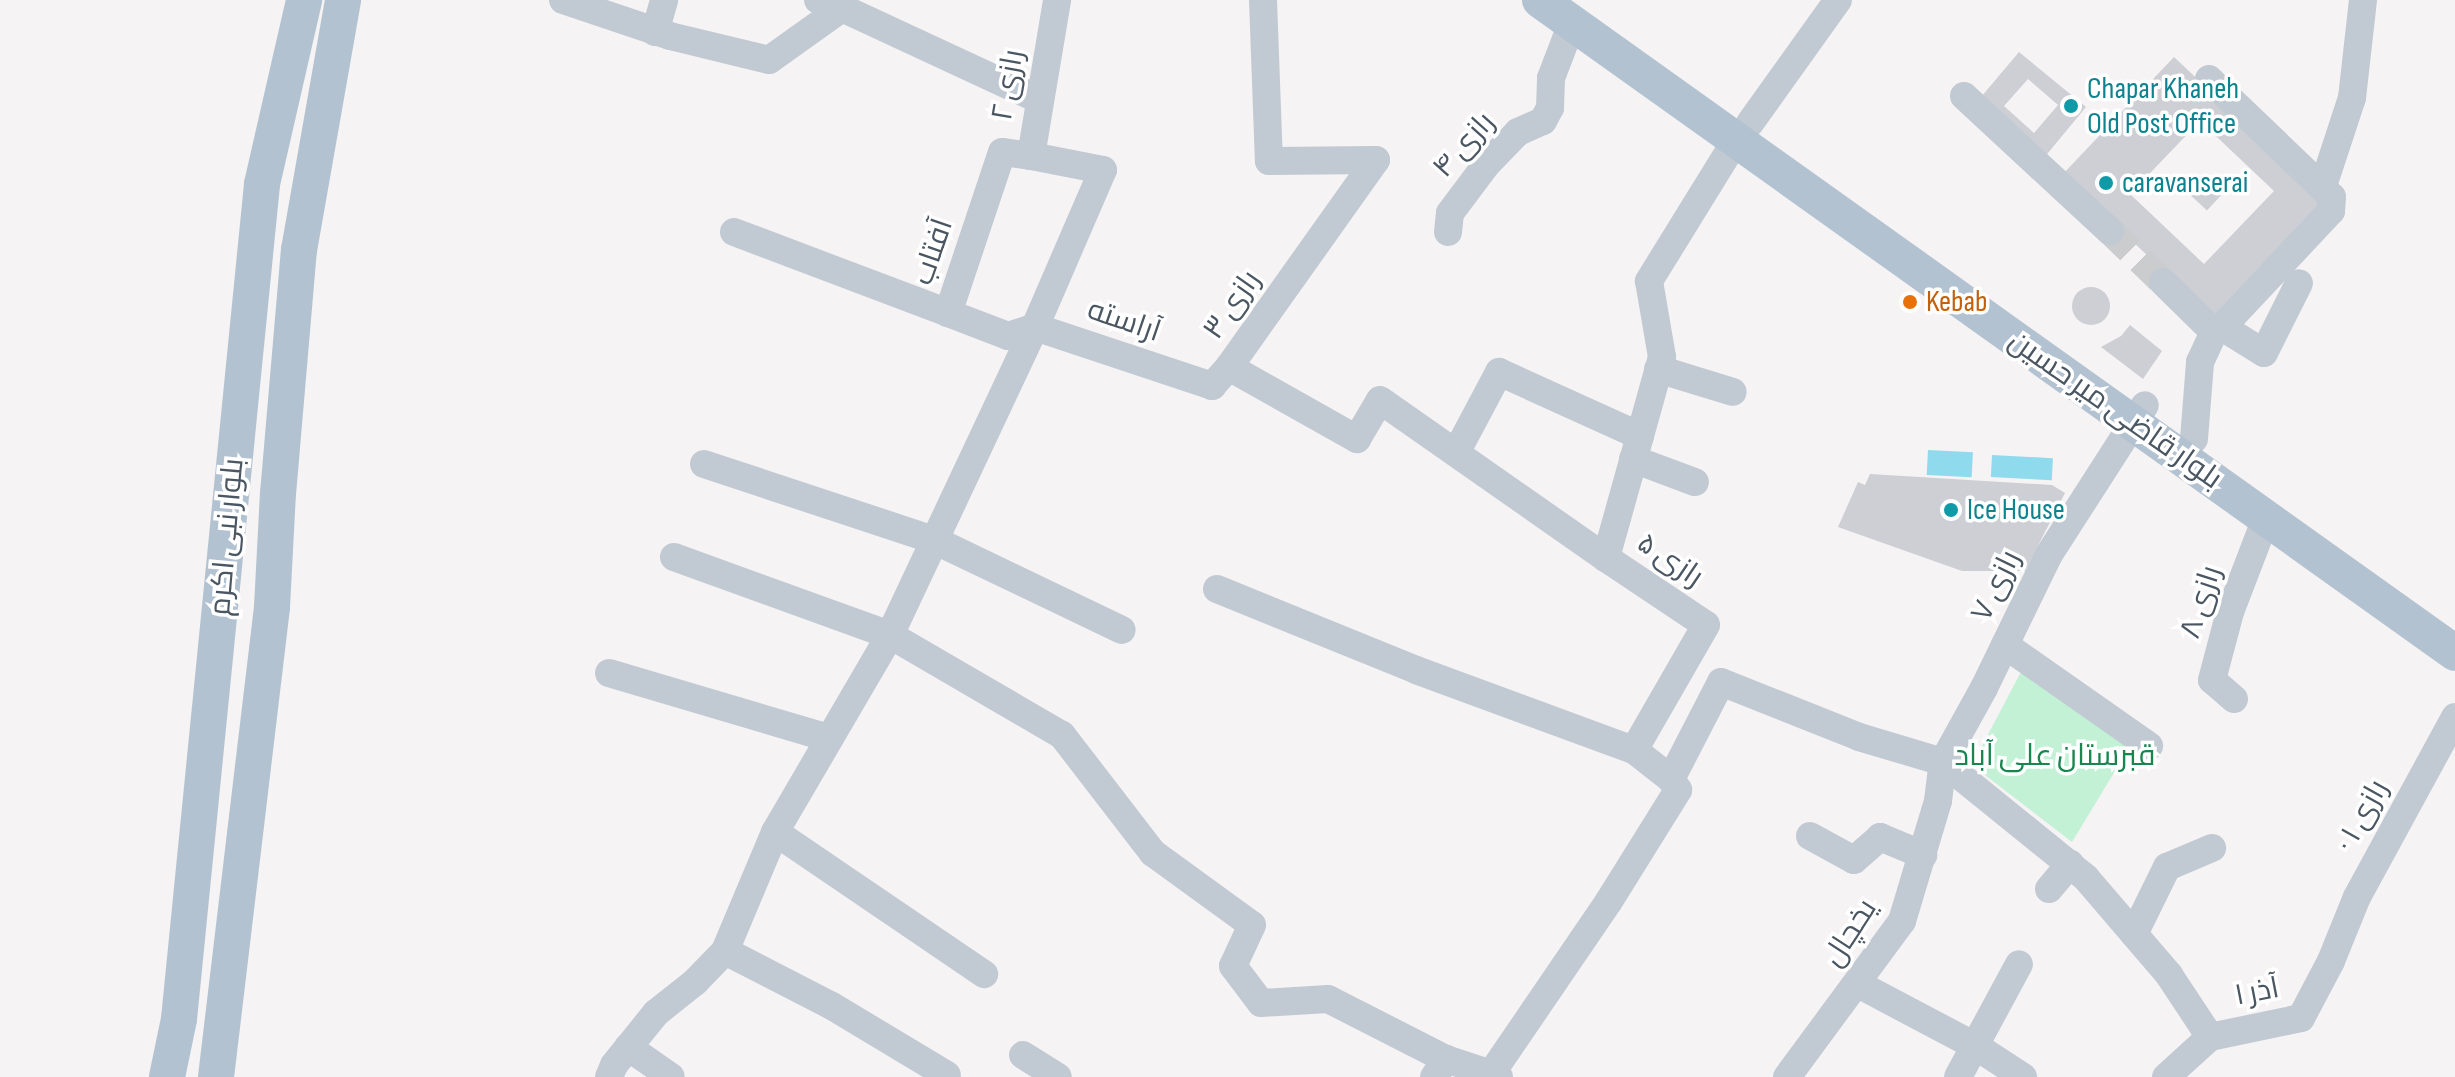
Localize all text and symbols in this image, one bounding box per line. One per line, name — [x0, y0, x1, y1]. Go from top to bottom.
street label: رازی ۲ — [984, 47, 1032, 123]
place label: Chapar Khaneh Old Post Office — [2087, 71, 2239, 142]
marker: Chapar Khaneh Old Post Office — [2062, 97, 2080, 115]
street label: رازی ۴ — [1425, 105, 1503, 185]
place label: caravanserai — [2122, 165, 2248, 201]
marker: caravanserai — [2097, 174, 2115, 192]
street label: آفتاب — [905, 214, 961, 290]
street label: رازی ۳ — [1196, 264, 1268, 346]
place label: Kebab — [1926, 284, 1988, 320]
street label: آراسته — [1083, 292, 1165, 350]
marker: Kebab — [1901, 293, 1919, 311]
street label: بلوار قاضی میر حسین — [2001, 323, 2229, 497]
street label: بلوار نبی اکرم — [202, 457, 252, 617]
place label: Ice House — [1967, 492, 2065, 528]
marker: Ice House — [1942, 501, 1960, 519]
street label: رازی ۵ — [1630, 525, 1710, 595]
street label: رازی ۷ — [1964, 545, 2028, 627]
street label: رازی ۸ — [2172, 561, 2230, 643]
park label: قبرستان علی آباد — [1955, 738, 2155, 774]
street label: رازی ۱ ۰ — [2328, 774, 2396, 858]
street label: یخچال — [1815, 893, 1885, 973]
street label: آذر ۱ — [2232, 970, 2282, 1014]

